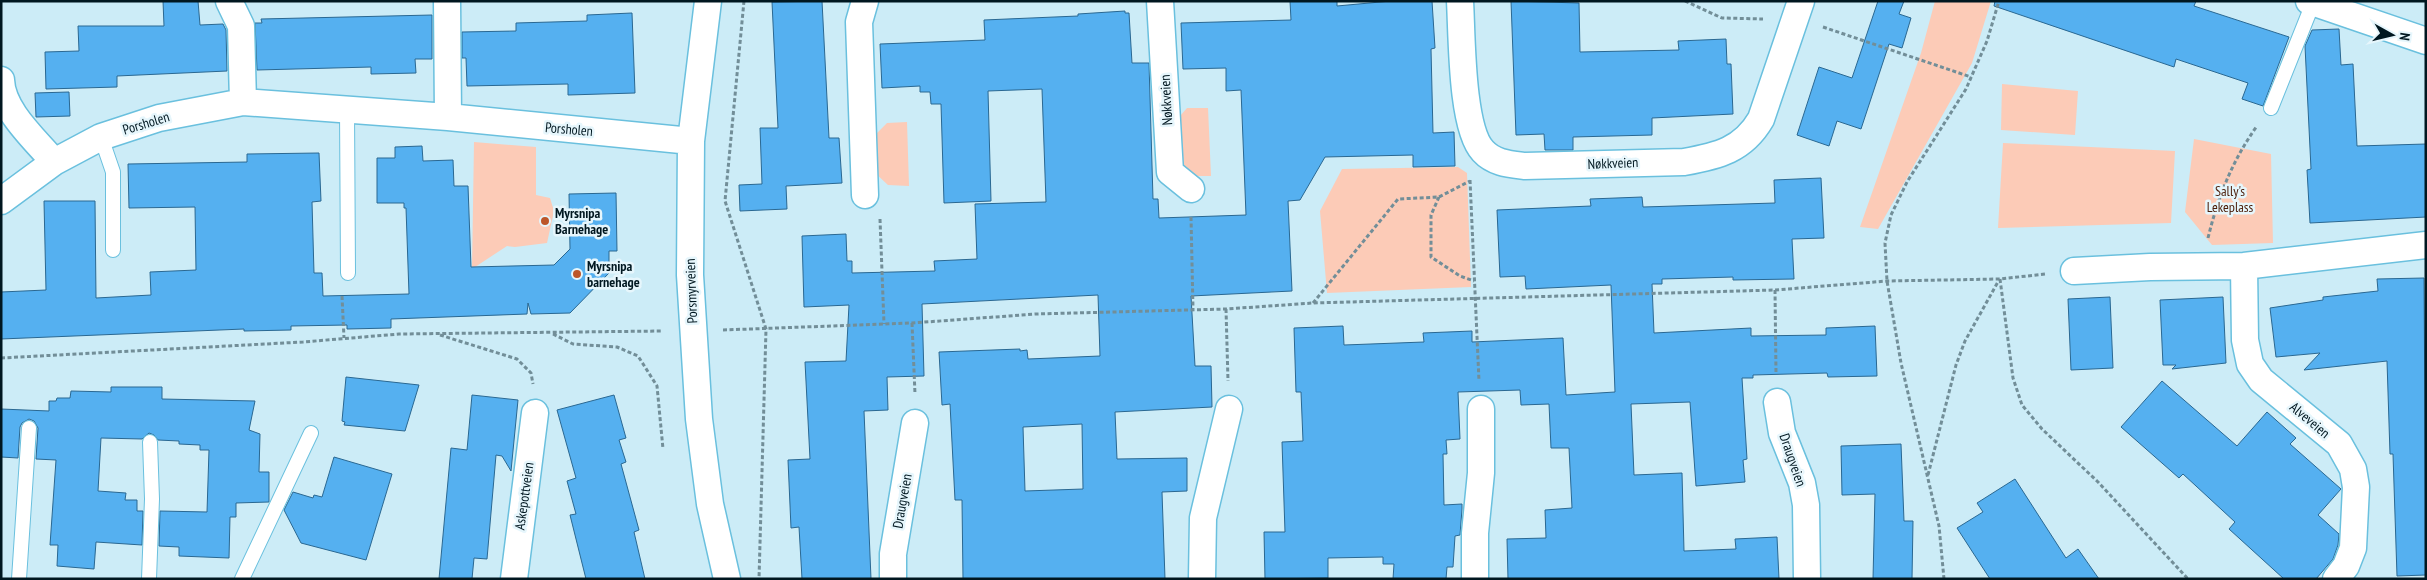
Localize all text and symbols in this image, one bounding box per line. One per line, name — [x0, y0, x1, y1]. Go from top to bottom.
north arrow — [2367, 10, 2417, 60]
text: N — [2395, 32, 2414, 42]
street label: Nøkkveien — [1156, 74, 1176, 126]
street label: Porsholen — [120, 107, 172, 139]
street label: Porsholen — [544, 118, 594, 140]
street label: Nøkkveien — [1587, 153, 1639, 173]
park label: Sally's Lekeplass — [2207, 182, 2253, 216]
place label: Myrsnipa Barnehage — [555, 204, 608, 238]
marker: Myrsnipa Barnehage — [539, 215, 551, 227]
place label: Myrsnipa barnehage — [587, 257, 640, 291]
street label: Porsmyrveien — [681, 258, 701, 324]
marker: Myrsnipa barnehage — [571, 268, 583, 280]
street label: Alveveien — [2286, 398, 2334, 442]
street label: Draugveien — [1776, 431, 1810, 489]
street label: Askepottveien — [510, 461, 538, 531]
street label: Draugveien — [888, 472, 916, 530]

